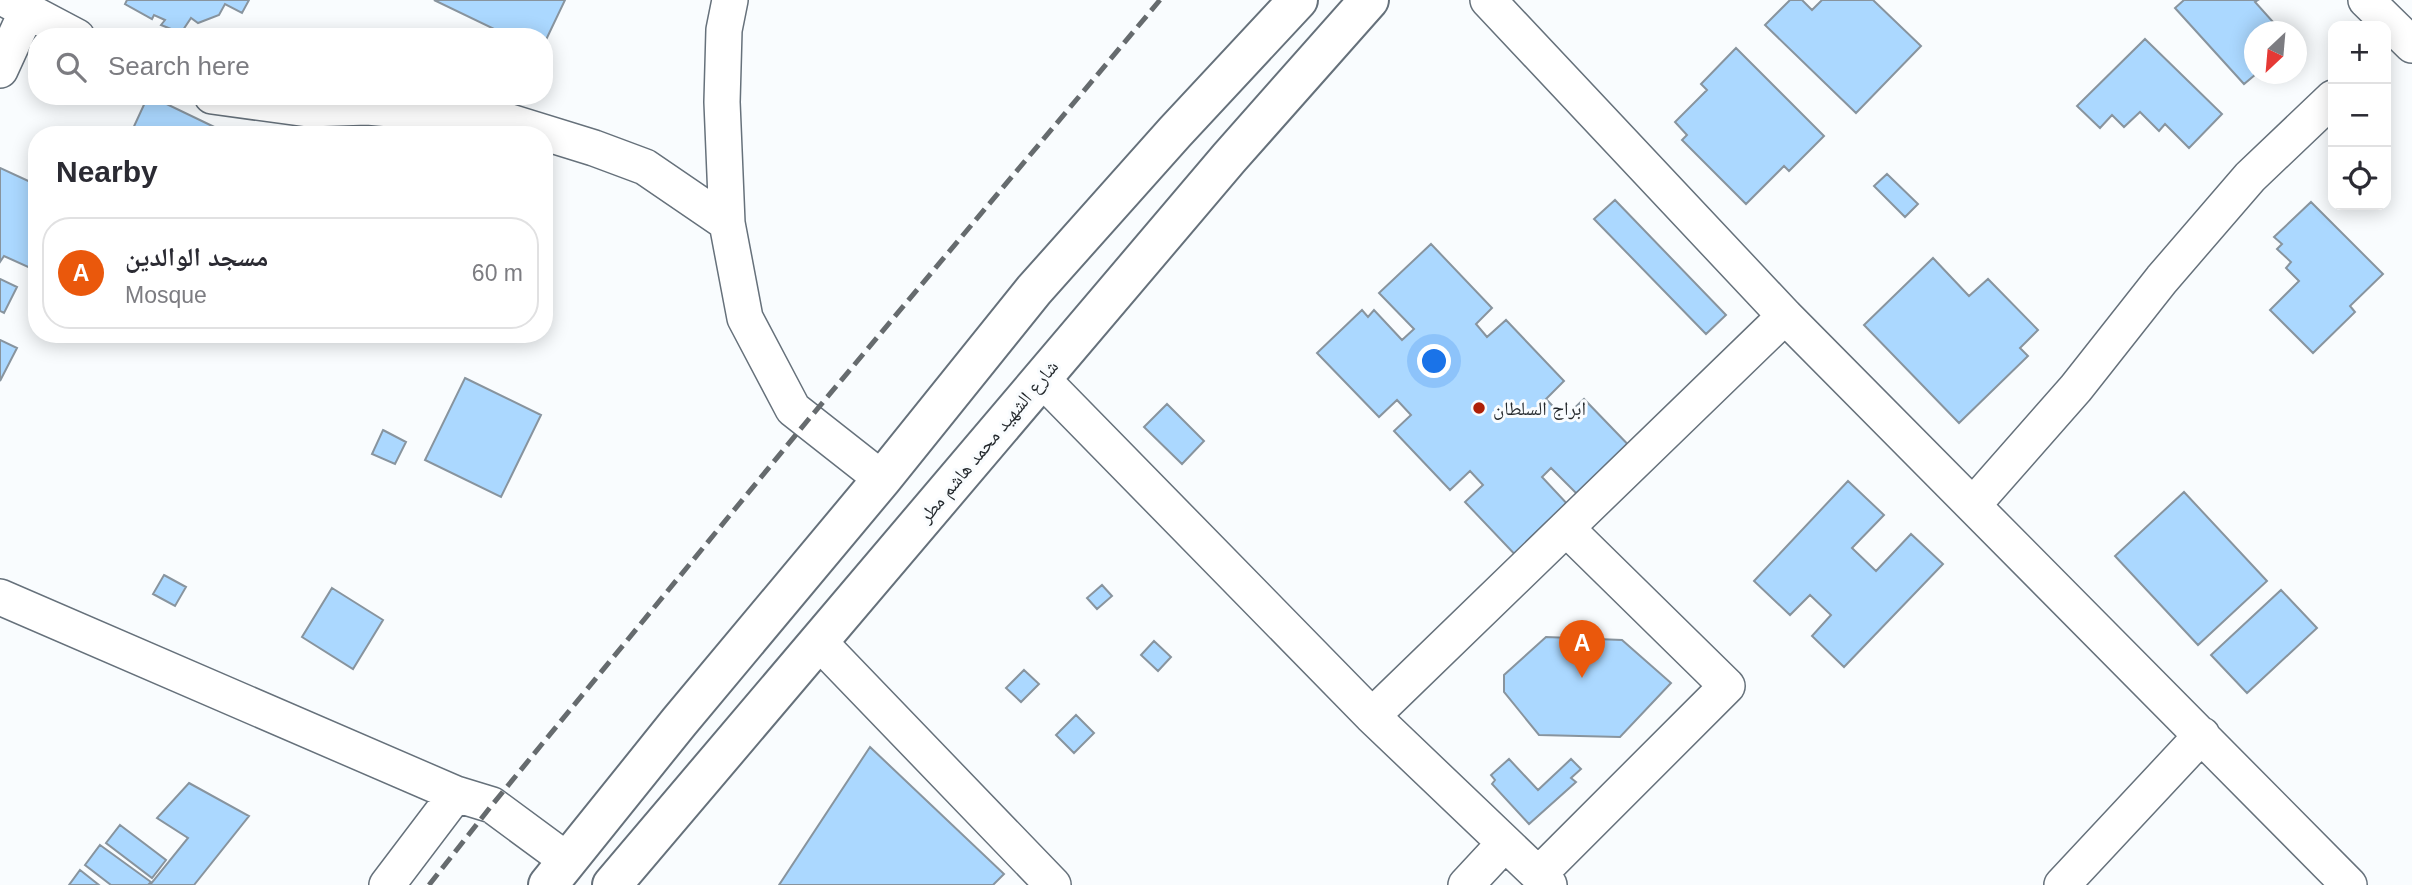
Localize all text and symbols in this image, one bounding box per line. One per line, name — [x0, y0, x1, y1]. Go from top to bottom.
north arrow — [2244, 21, 2307, 84]
map controls — [2328, 21, 2391, 210]
button: + — [2328, 21, 2391, 84]
search box — [28, 28, 553, 105]
icon: search — [52, 48, 90, 86]
text: Search here — [108, 51, 250, 81]
button: − — [2328, 84, 2391, 147]
button: locate — [2328, 147, 2391, 210]
text: Nearby — [56, 155, 158, 188]
text: مسجد الوالدين — [125, 242, 268, 272]
text: A — [73, 260, 89, 286]
text: 60 m — [472, 260, 523, 286]
text: Mosque — [125, 282, 207, 308]
your location — [1417, 344, 1451, 378]
street label: شارع الشهيد محمد هاشم مطر — [914, 356, 1064, 529]
place label: ابراج السلطان — [1493, 398, 1586, 420]
marker: ابراج السلطان — [1471, 400, 1487, 416]
pin: A — [1559, 620, 1605, 678]

